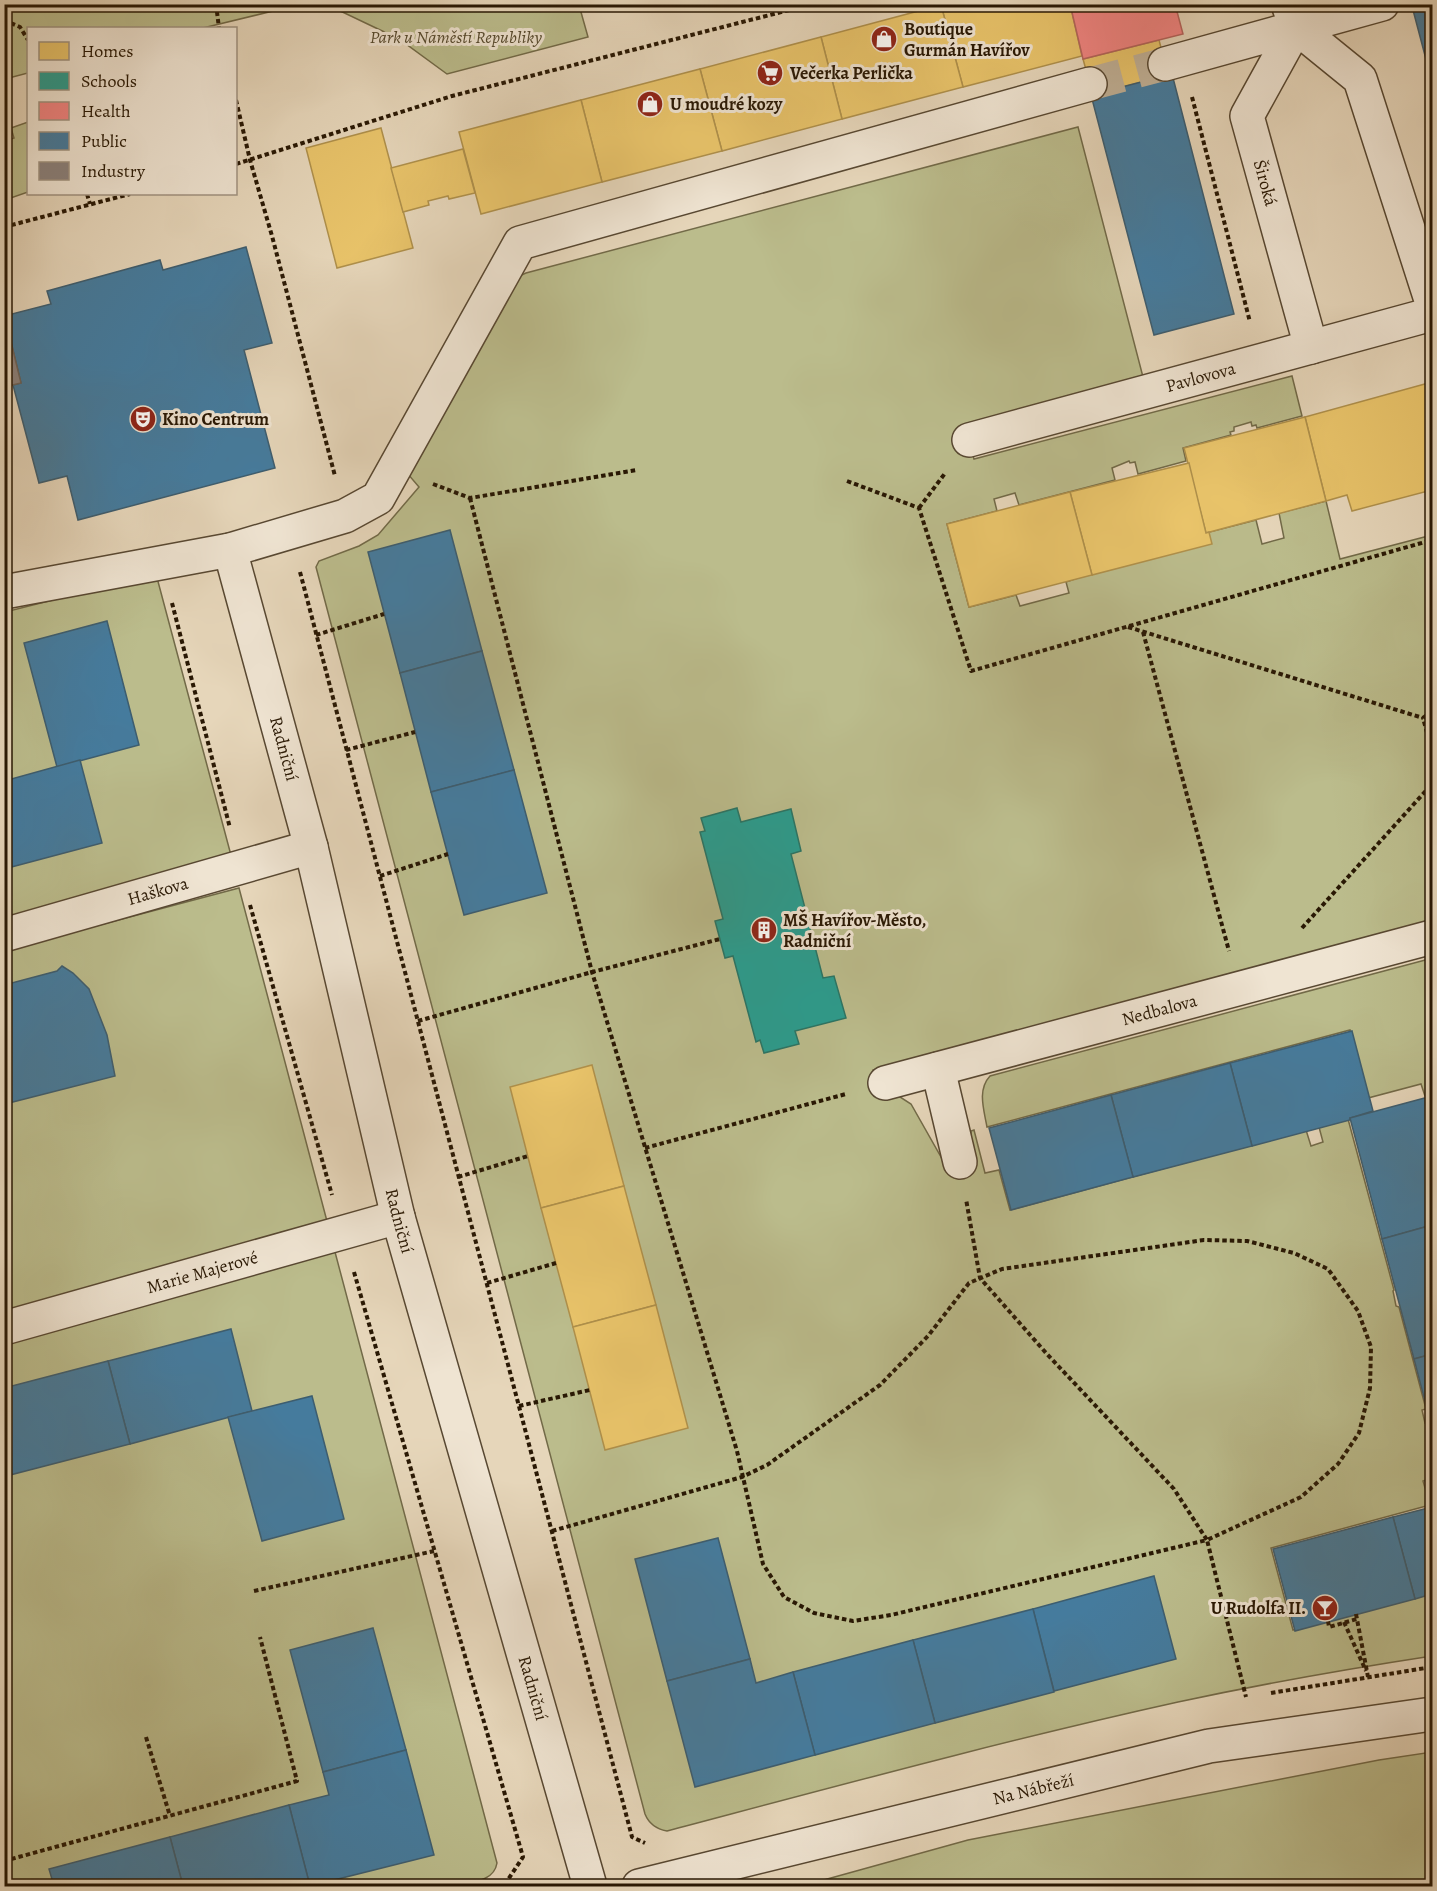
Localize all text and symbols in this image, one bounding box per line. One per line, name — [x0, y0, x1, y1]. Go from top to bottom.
place label: Boutique Gurmán Havířov — [904, 17, 1030, 62]
shop icon: Boutique Gurmán Havířov — [869, 24, 899, 54]
park label: Park u Náměstí Republiky — [370, 25, 542, 49]
legend — [27, 27, 237, 195]
text: Homes — [81, 39, 133, 63]
supermarket icon: Večerka Perlička — [755, 58, 785, 88]
place label: Večerka Perlička — [789, 61, 913, 85]
text: Schools — [81, 69, 137, 93]
shop icon: U moudré kozy — [635, 89, 665, 119]
place label: U moudré kozy — [670, 92, 783, 116]
text: Health — [81, 99, 131, 123]
text: Public — [81, 129, 127, 153]
street label: Široká — [1248, 157, 1284, 209]
text: Industry — [81, 159, 146, 183]
street label: Pavlovova — [1163, 356, 1239, 398]
theatre icon: Kino Centrum — [128, 404, 158, 434]
place label: Kino Centrum — [162, 407, 269, 431]
street label: Radniční — [264, 714, 304, 784]
street label: Haškova — [125, 871, 192, 911]
place label: MŠ Havířov-Město, Radniční — [783, 908, 926, 953]
building icon: MŠ Havířov-Město, Radniční — [749, 915, 779, 945]
street label: Nedbalova — [1119, 988, 1200, 1031]
street label: Radniční — [380, 1186, 420, 1256]
street label: Marie Majerové — [144, 1245, 261, 1299]
bar icon: U Rudolfa II. — [1310, 1593, 1340, 1623]
place label: U Rudolfa II. — [1211, 1596, 1306, 1620]
street label: Radniční — [513, 1653, 554, 1723]
street label: Na Nábřeží — [990, 1768, 1076, 1811]

